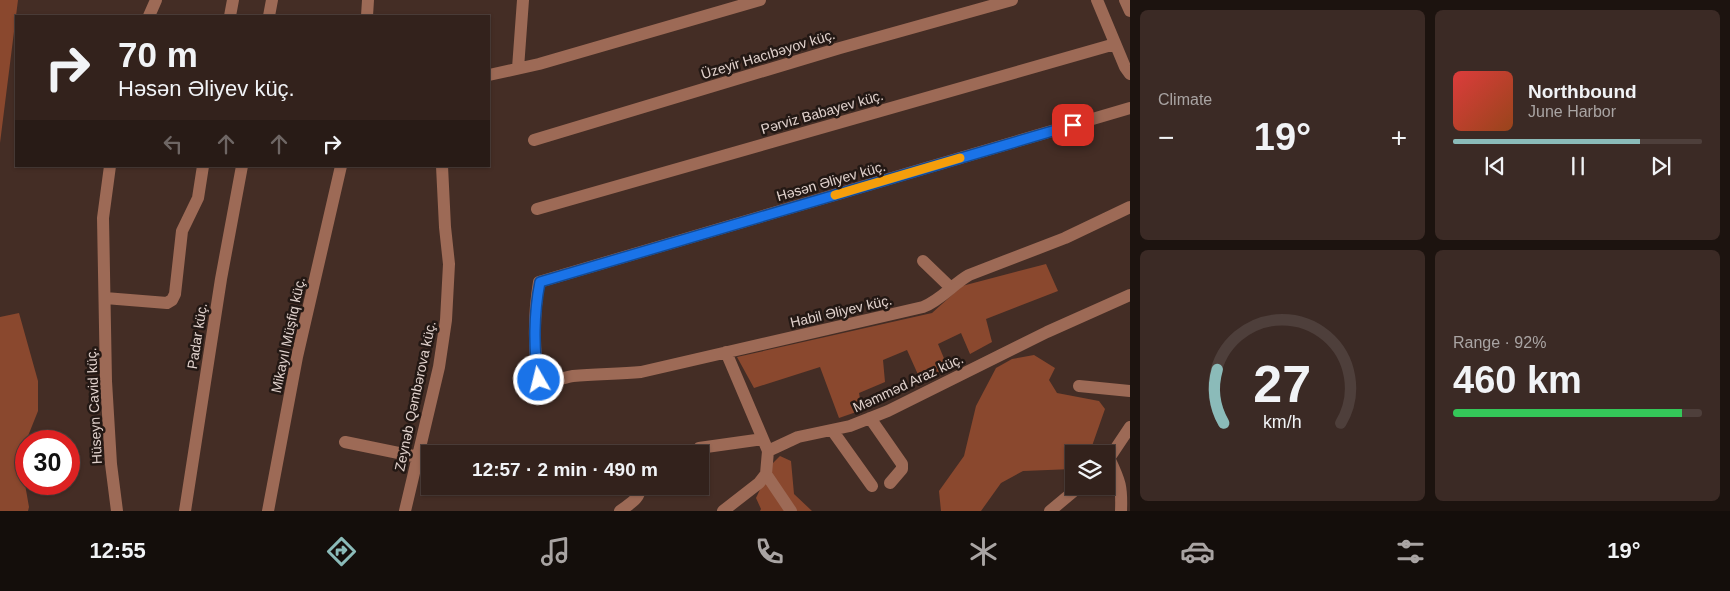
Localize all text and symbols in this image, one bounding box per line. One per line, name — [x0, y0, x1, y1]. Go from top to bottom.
street label: Üzeyir Hacıbəyov küç. — [699, 25, 837, 82]
icon: right — [35, 35, 100, 100]
text: 70 m — [118, 35, 198, 74]
text: Həsən Əliyev küç. — [118, 76, 295, 101]
text: Northbound — [1528, 81, 1637, 102]
street label: Pərviz Babayev küç. — [759, 87, 885, 137]
text: Climate — [1158, 91, 1212, 108]
text: June Harbor — [1528, 103, 1616, 120]
pin — [1052, 104, 1094, 146]
icon: arrive — [1059, 111, 1087, 139]
text: 19° — [1254, 116, 1311, 158]
text: − — [1158, 122, 1174, 153]
text: + — [1391, 122, 1407, 153]
icon: left — [159, 130, 187, 158]
icon: ahead — [212, 130, 240, 158]
icon: ahead — [265, 130, 293, 158]
icon: right — [318, 130, 346, 158]
icon: previous — [1481, 152, 1509, 180]
icon: pause — [1564, 152, 1592, 180]
icon: next — [1647, 152, 1675, 180]
street label: Həsən Əliyev küç. — [775, 158, 887, 204]
street label: Mikayıl Müşfiq küç. — [268, 276, 308, 394]
street label: Habil Əliyev küç. — [789, 292, 893, 330]
street label: Padar küç. — [184, 302, 210, 370]
street label: Zeynəb Qəmbərova küç. — [391, 319, 439, 473]
text: Range · 92% — [1453, 334, 1546, 351]
street label: Hüseyn Cavid küç. — [83, 347, 105, 465]
street label: Məmməd Araz küç. — [850, 350, 966, 416]
position arrow — [512, 353, 564, 405]
text: 27 — [1254, 355, 1311, 413]
text: 460 km — [1453, 359, 1582, 401]
text: km/h — [1263, 412, 1302, 432]
speed limit sign: 30 — [15, 430, 80, 495]
map controls — [1065, 445, 1115, 495]
button: layers — [1065, 445, 1115, 495]
text: 12:57 · 2 min · 490 m — [472, 459, 658, 480]
icon: directions — [324, 534, 359, 569]
icon: music — [538, 534, 573, 569]
icon: phone — [752, 534, 787, 569]
icon: climate — [966, 534, 1001, 569]
icon: car — [1180, 534, 1215, 569]
icon: filters — [1393, 534, 1428, 569]
text: 12:55 — [89, 538, 146, 563]
text: 19° — [1607, 538, 1641, 563]

